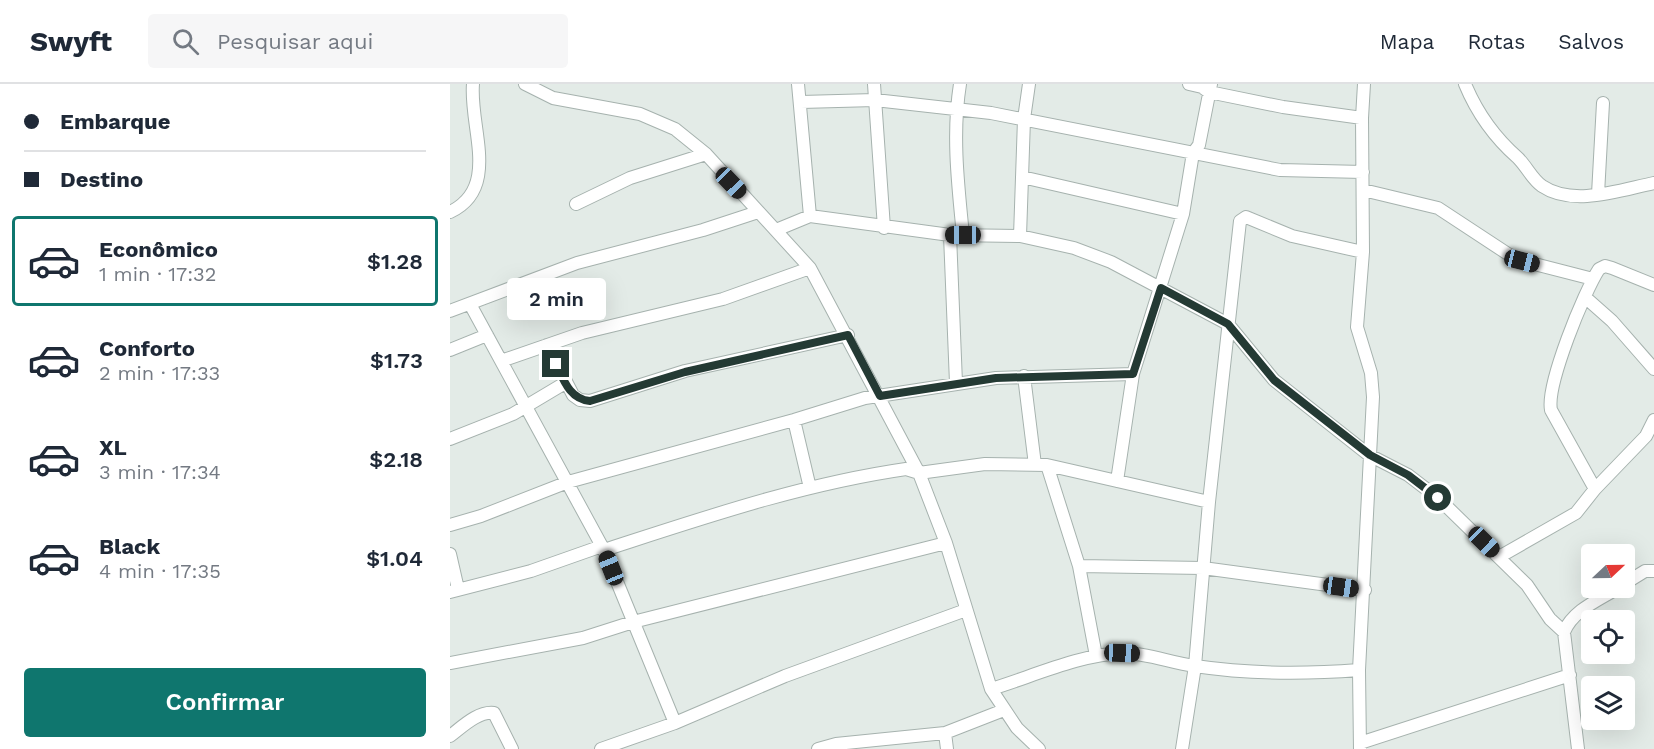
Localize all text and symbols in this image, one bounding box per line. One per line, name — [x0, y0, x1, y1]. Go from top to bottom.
search box — [148, 14, 568, 68]
text: Swyft — [30, 25, 112, 58]
icon: search — [169, 25, 202, 58]
text: Pesquisar aqui — [217, 29, 373, 54]
text: Mapa — [1380, 29, 1434, 54]
text: Rotas — [1467, 29, 1525, 54]
text: Salvos — [1558, 29, 1624, 54]
text: Embarque — [60, 109, 170, 134]
car — [712, 164, 750, 202]
text: Destino — [60, 167, 143, 192]
car — [945, 226, 981, 244]
icon: car — [27, 234, 81, 288]
text: Econômico — [99, 237, 218, 262]
car — [1502, 248, 1542, 274]
text: $1.28 — [367, 249, 423, 274]
text: 1 min · 17:32 — [99, 262, 216, 286]
callout: 2 min — [507, 277, 606, 319]
text: 2 min — [529, 287, 584, 311]
icon: car — [27, 333, 81, 387]
text: Conforto — [99, 336, 195, 361]
text: $1.73 — [370, 348, 423, 373]
route end — [542, 350, 569, 377]
text: 2 min · 17:33 — [99, 361, 220, 385]
icon: car — [27, 432, 81, 486]
text: XL — [99, 435, 127, 460]
text: $2.18 — [369, 447, 423, 472]
text: 3 min · 17:34 — [99, 460, 221, 484]
route start — [1424, 484, 1451, 511]
car — [1465, 523, 1503, 561]
icon: car — [27, 531, 81, 585]
text: Black — [99, 534, 160, 559]
north arrow — [1581, 544, 1635, 598]
map controls — [1581, 544, 1635, 730]
text: $1.04 — [366, 546, 423, 571]
car — [596, 548, 626, 588]
text: 4 min · 17:35 — [99, 559, 221, 583]
car — [1322, 576, 1360, 598]
button: locate — [1581, 610, 1635, 664]
car — [1104, 643, 1140, 663]
button: Confirmar — [24, 668, 426, 737]
button: layers — [1581, 676, 1635, 730]

